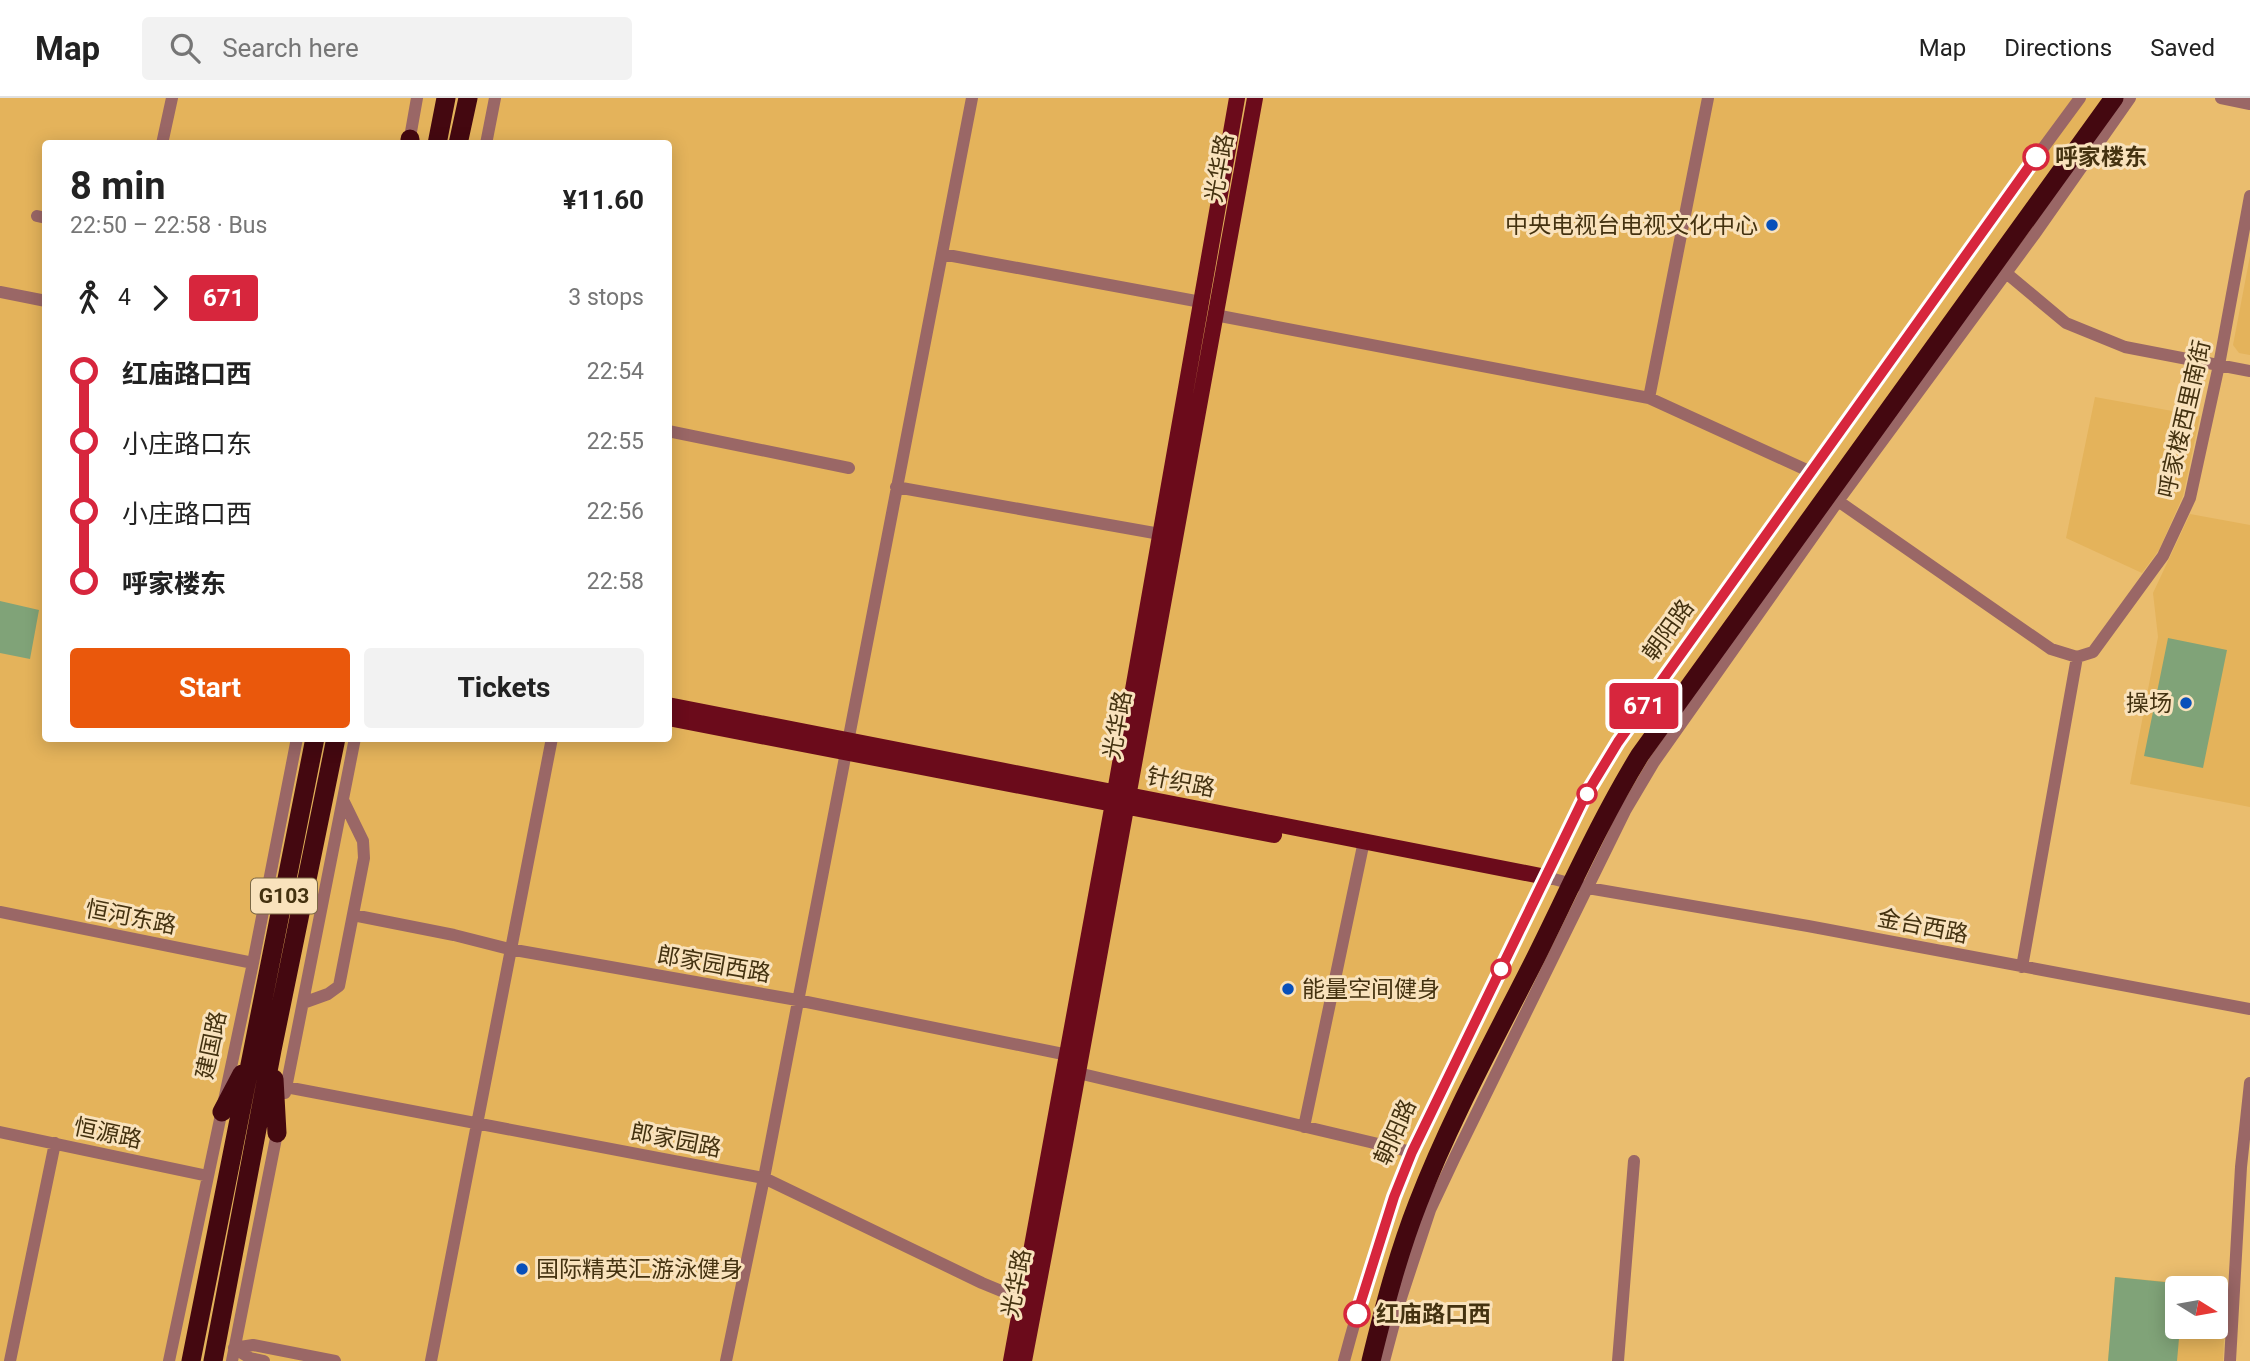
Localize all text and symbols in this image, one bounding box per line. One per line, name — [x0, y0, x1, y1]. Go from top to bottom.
search box — [142, 17, 632, 80]
text: Map — [35, 29, 100, 68]
icon: search — [166, 29, 204, 67]
text: Search here — [222, 33, 359, 63]
text: Map — [1919, 34, 1966, 62]
text: Directions — [2004, 34, 2112, 62]
text: Saved — [2150, 34, 2215, 62]
street label: 光华路 — [1200, 132, 1239, 204]
marker: 呼家楼东 — [2023, 144, 2049, 170]
place label: 呼家楼东 — [2055, 144, 2147, 171]
text: 8 min — [70, 164, 166, 208]
text: ¥11.60 — [563, 185, 644, 215]
text: 22:50 – 22:58 · Bus — [70, 212, 267, 239]
place label: 中央电视台电视文化中心 — [1505, 212, 1758, 239]
marker: 中央电视台电视文化中心 — [1764, 217, 1780, 233]
icon: walk — [70, 279, 108, 317]
icon: forward — [141, 279, 179, 317]
text: 4 — [118, 284, 131, 311]
text: 671 — [203, 284, 244, 312]
text: 3 stops — [568, 284, 644, 311]
street label: 呼家楼西里南街 — [2153, 338, 2216, 501]
text: 22:54 — [587, 358, 644, 385]
text: 红庙路口西 — [122, 359, 252, 389]
text: 22:55 — [587, 428, 644, 455]
text: 小庄路口东 — [122, 429, 252, 459]
text: 22:56 — [587, 498, 644, 525]
text: 小庄路口西 — [122, 499, 252, 529]
text: 22:58 — [587, 568, 644, 595]
text: 呼家楼东 — [122, 569, 226, 599]
street label: 朝阳路 — [1637, 594, 1700, 666]
button: Start — [70, 648, 350, 728]
button: Tickets — [364, 648, 644, 728]
line badge: 671 — [1604, 683, 1684, 729]
street label: 光华路 — [1098, 689, 1137, 761]
place label: 操场 — [2126, 690, 2172, 717]
text: 671 — [1623, 692, 1665, 720]
marker: 操场 — [2178, 695, 2194, 711]
street label: 针织路 — [1144, 763, 1217, 802]
unlabelled marker — [1577, 784, 1597, 804]
road number: G103 — [251, 878, 317, 914]
street label: 恒河东路 — [83, 895, 179, 940]
street label: 金台西路 — [1875, 904, 1971, 949]
street label: 郎家园西路 — [655, 941, 773, 988]
unlabelled marker — [1491, 959, 1511, 979]
place label: 能量空间健身 — [1302, 976, 1440, 1003]
marker: 能量空间健身 — [1280, 981, 1296, 997]
street label: 建国路 — [191, 1009, 232, 1082]
street label: 朝阳路 — [1369, 1095, 1422, 1169]
street label: 恒源路 — [71, 1113, 144, 1154]
street label: 郎家园路 — [628, 1118, 724, 1163]
street label: 光华路 — [997, 1247, 1036, 1320]
place label: 国际精英汇游泳健身 — [536, 1256, 743, 1283]
marker: 国际精英汇游泳健身 — [514, 1261, 530, 1277]
north arrow — [2165, 1276, 2228, 1339]
map controls — [2165, 1276, 2228, 1339]
marker: 红庙路口西 — [1344, 1301, 1370, 1327]
place label: 红庙路口西 — [1376, 1301, 1491, 1328]

